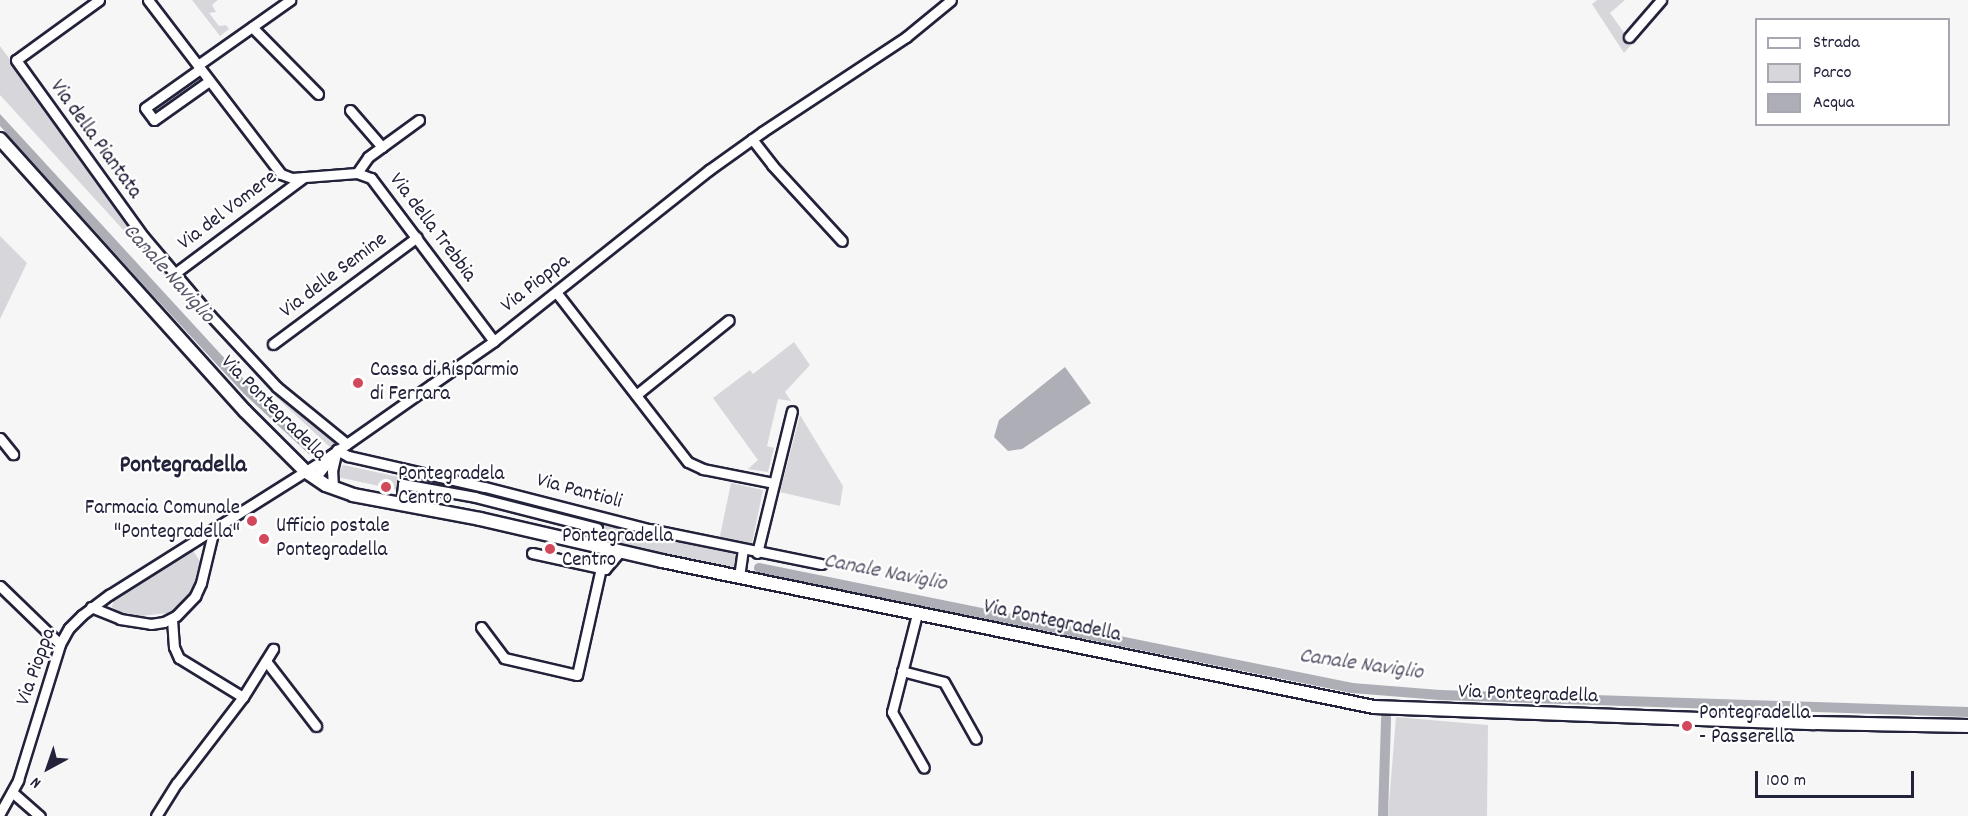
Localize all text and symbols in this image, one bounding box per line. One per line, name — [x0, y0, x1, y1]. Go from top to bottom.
legend — [1755, 18, 1950, 126]
text: Strada — [1813, 31, 1860, 56]
text: Parco — [1813, 61, 1852, 86]
street label: Via della Piantata — [44, 76, 146, 204]
text: Acqua — [1813, 91, 1854, 116]
street label: Via del Vomere — [173, 166, 283, 256]
street label: Via della Trebbia — [383, 169, 481, 287]
water label: Canale Naviglio — [116, 219, 220, 329]
street label: Via delle Semine — [276, 228, 392, 324]
street label: Via Pioppa — [497, 249, 575, 319]
street label: Via Pontegradella — [215, 351, 331, 467]
place label: Cassa di Risparmio di Ferrara — [370, 358, 519, 408]
marker: Cassa di Risparmio di Ferrara — [351, 376, 365, 390]
district label: Pontegradella — [119, 453, 247, 481]
place label: Pontegradela Centro — [398, 462, 504, 512]
street label: Via Pantioli — [533, 469, 625, 515]
marker: Pontegradela Centro — [379, 480, 393, 494]
place label: Farmacia Comunale "Pontegradella" — [85, 496, 240, 546]
marker: Farmacia Comunale "Pontegradella" — [245, 514, 259, 528]
place label: Ufficio postale Pontegradella — [276, 514, 390, 564]
place label: Pontegradella Centro — [562, 524, 673, 574]
marker: Ufficio postale Pontegradella — [257, 532, 271, 546]
marker: Pontegradella Centro — [543, 542, 557, 556]
water label: Canale Naviglio — [821, 548, 949, 598]
street label: Via Pontegradella — [981, 595, 1123, 649]
street label: Via Pioppa — [11, 625, 63, 709]
water label: Canale Naviglio — [1297, 643, 1425, 687]
street label: Via Pontegradella — [1458, 680, 1598, 710]
place label: Pontegradella - Passerella — [1699, 701, 1810, 751]
marker: Pontegradella - Passerella — [1680, 719, 1694, 733]
north arrow — [18, 738, 78, 798]
scale bar — [1758, 759, 1917, 797]
text: 100 m — [1766, 769, 1806, 794]
text: N — [26, 771, 47, 794]

